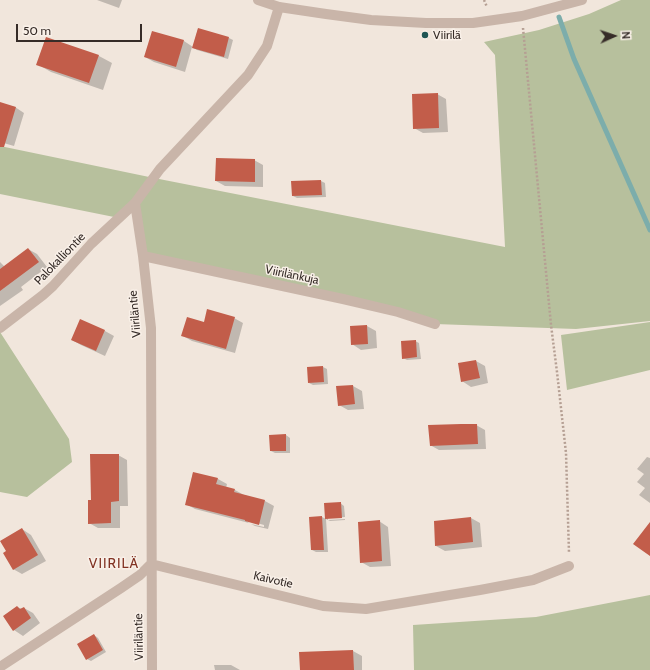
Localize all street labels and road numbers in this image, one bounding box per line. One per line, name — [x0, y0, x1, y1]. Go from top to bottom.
street label: Palokalliontie — [32, 230, 88, 288]
street label: Viirilänkuja — [264, 262, 320, 288]
street label: Viiriläntie — [126, 290, 144, 338]
street label: Kaivotie — [252, 568, 294, 592]
street label: Viiriläntie — [131, 613, 147, 661]

